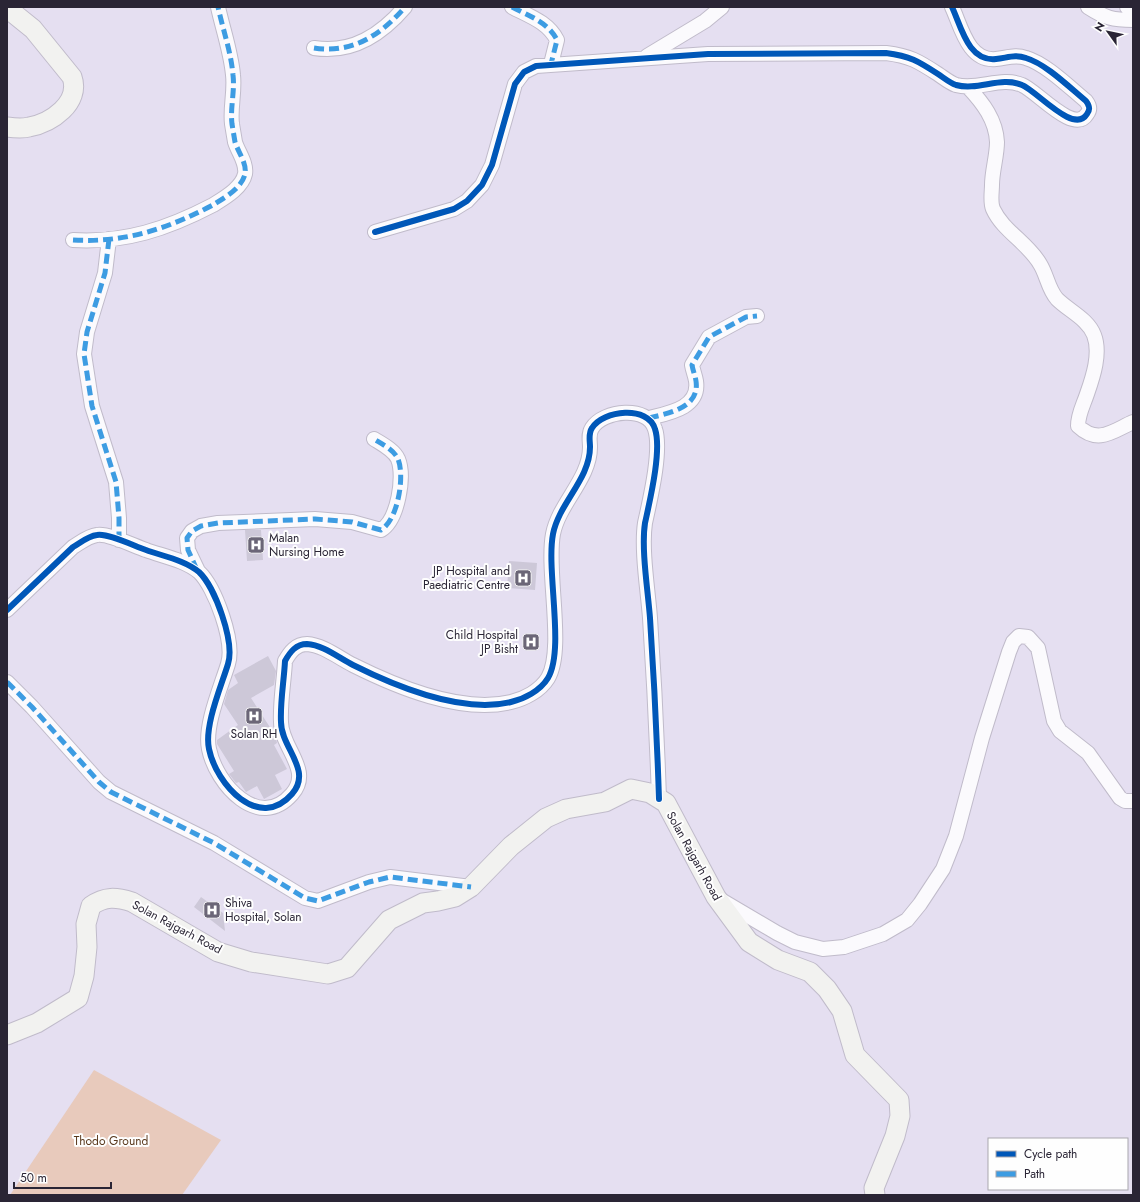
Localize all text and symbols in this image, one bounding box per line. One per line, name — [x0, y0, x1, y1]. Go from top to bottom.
north arrow — [1088, 12, 1128, 52]
text: N — [1091, 19, 1109, 35]
place label: Malan Nursing Home — [269, 529, 344, 561]
hospital icon: Malan Nursing Home — [246, 535, 266, 555]
place label: JP Hospital and Paediatric Centre — [423, 562, 510, 594]
hospital icon: JP Hospital and Paediatric Centre — [513, 568, 533, 588]
place label: Child Hospital JP Bisht — [446, 626, 518, 658]
hospital icon: Child Hospital JP Bisht — [521, 632, 541, 652]
hospital icon: Solan RH — [244, 706, 264, 726]
place label: Solan RH — [231, 725, 277, 743]
street label: Solan Rajgarh Road — [662, 808, 726, 904]
place label: Shiva Hospital, Solan — [225, 894, 302, 926]
street label: Solan Rajgarh Road — [129, 896, 225, 958]
hospital icon: Shiva Hospital, Solan — [202, 900, 222, 920]
park label: Thodo Ground — [74, 1132, 148, 1150]
legend — [988, 1138, 1128, 1190]
text: Cycle path — [1024, 1145, 1077, 1163]
scale bar — [14, 1164, 111, 1190]
text: Path — [1024, 1165, 1045, 1183]
text: 50 m — [20, 1169, 47, 1187]

